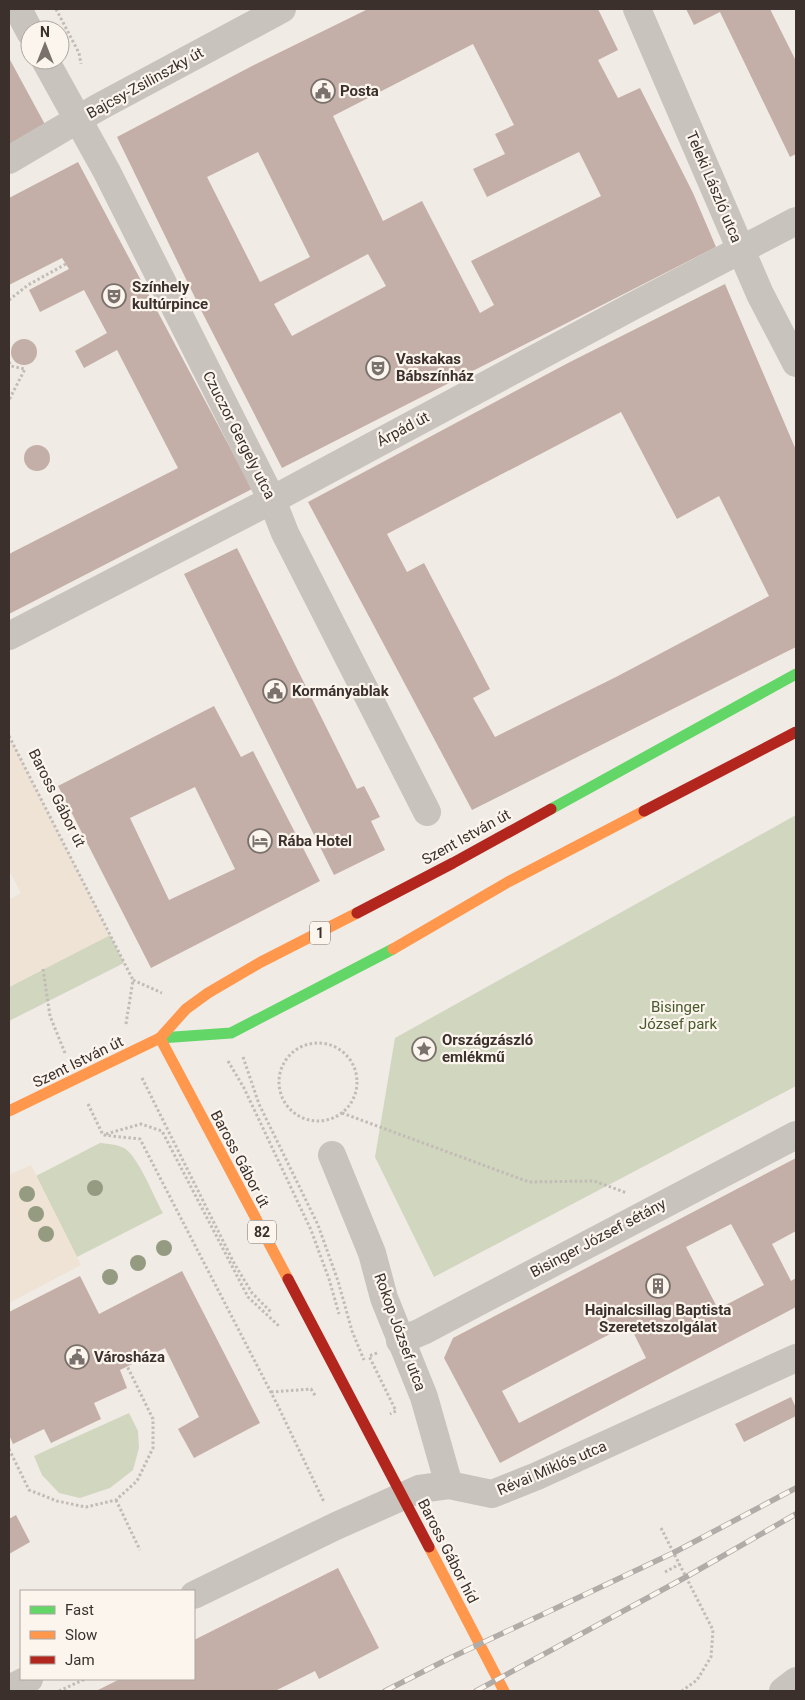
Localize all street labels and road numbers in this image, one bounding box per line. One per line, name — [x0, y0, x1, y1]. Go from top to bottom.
street label: Bajcsy-Zsilinszky út — [83, 43, 207, 123]
street label: Teleki László utca — [682, 129, 746, 245]
street label: Czuczor Gergely utca — [199, 368, 279, 502]
street label: Árpád út — [374, 408, 432, 450]
street label: Baross Gábor út — [25, 746, 89, 850]
street label: Szent István út — [419, 805, 513, 869]
road number: 1 — [310, 921, 330, 944]
street label: Szent István út — [30, 1032, 126, 1092]
street label: Baross Gábor út — [207, 1107, 273, 1211]
street label: Bisinger József sétány — [527, 1195, 669, 1281]
road number: 82 — [248, 1220, 276, 1244]
street label: Rokop József utca — [370, 1271, 430, 1393]
street label: Révai Miklós utca — [495, 1437, 609, 1499]
street label: Baross Gábor híd — [414, 1496, 482, 1606]

